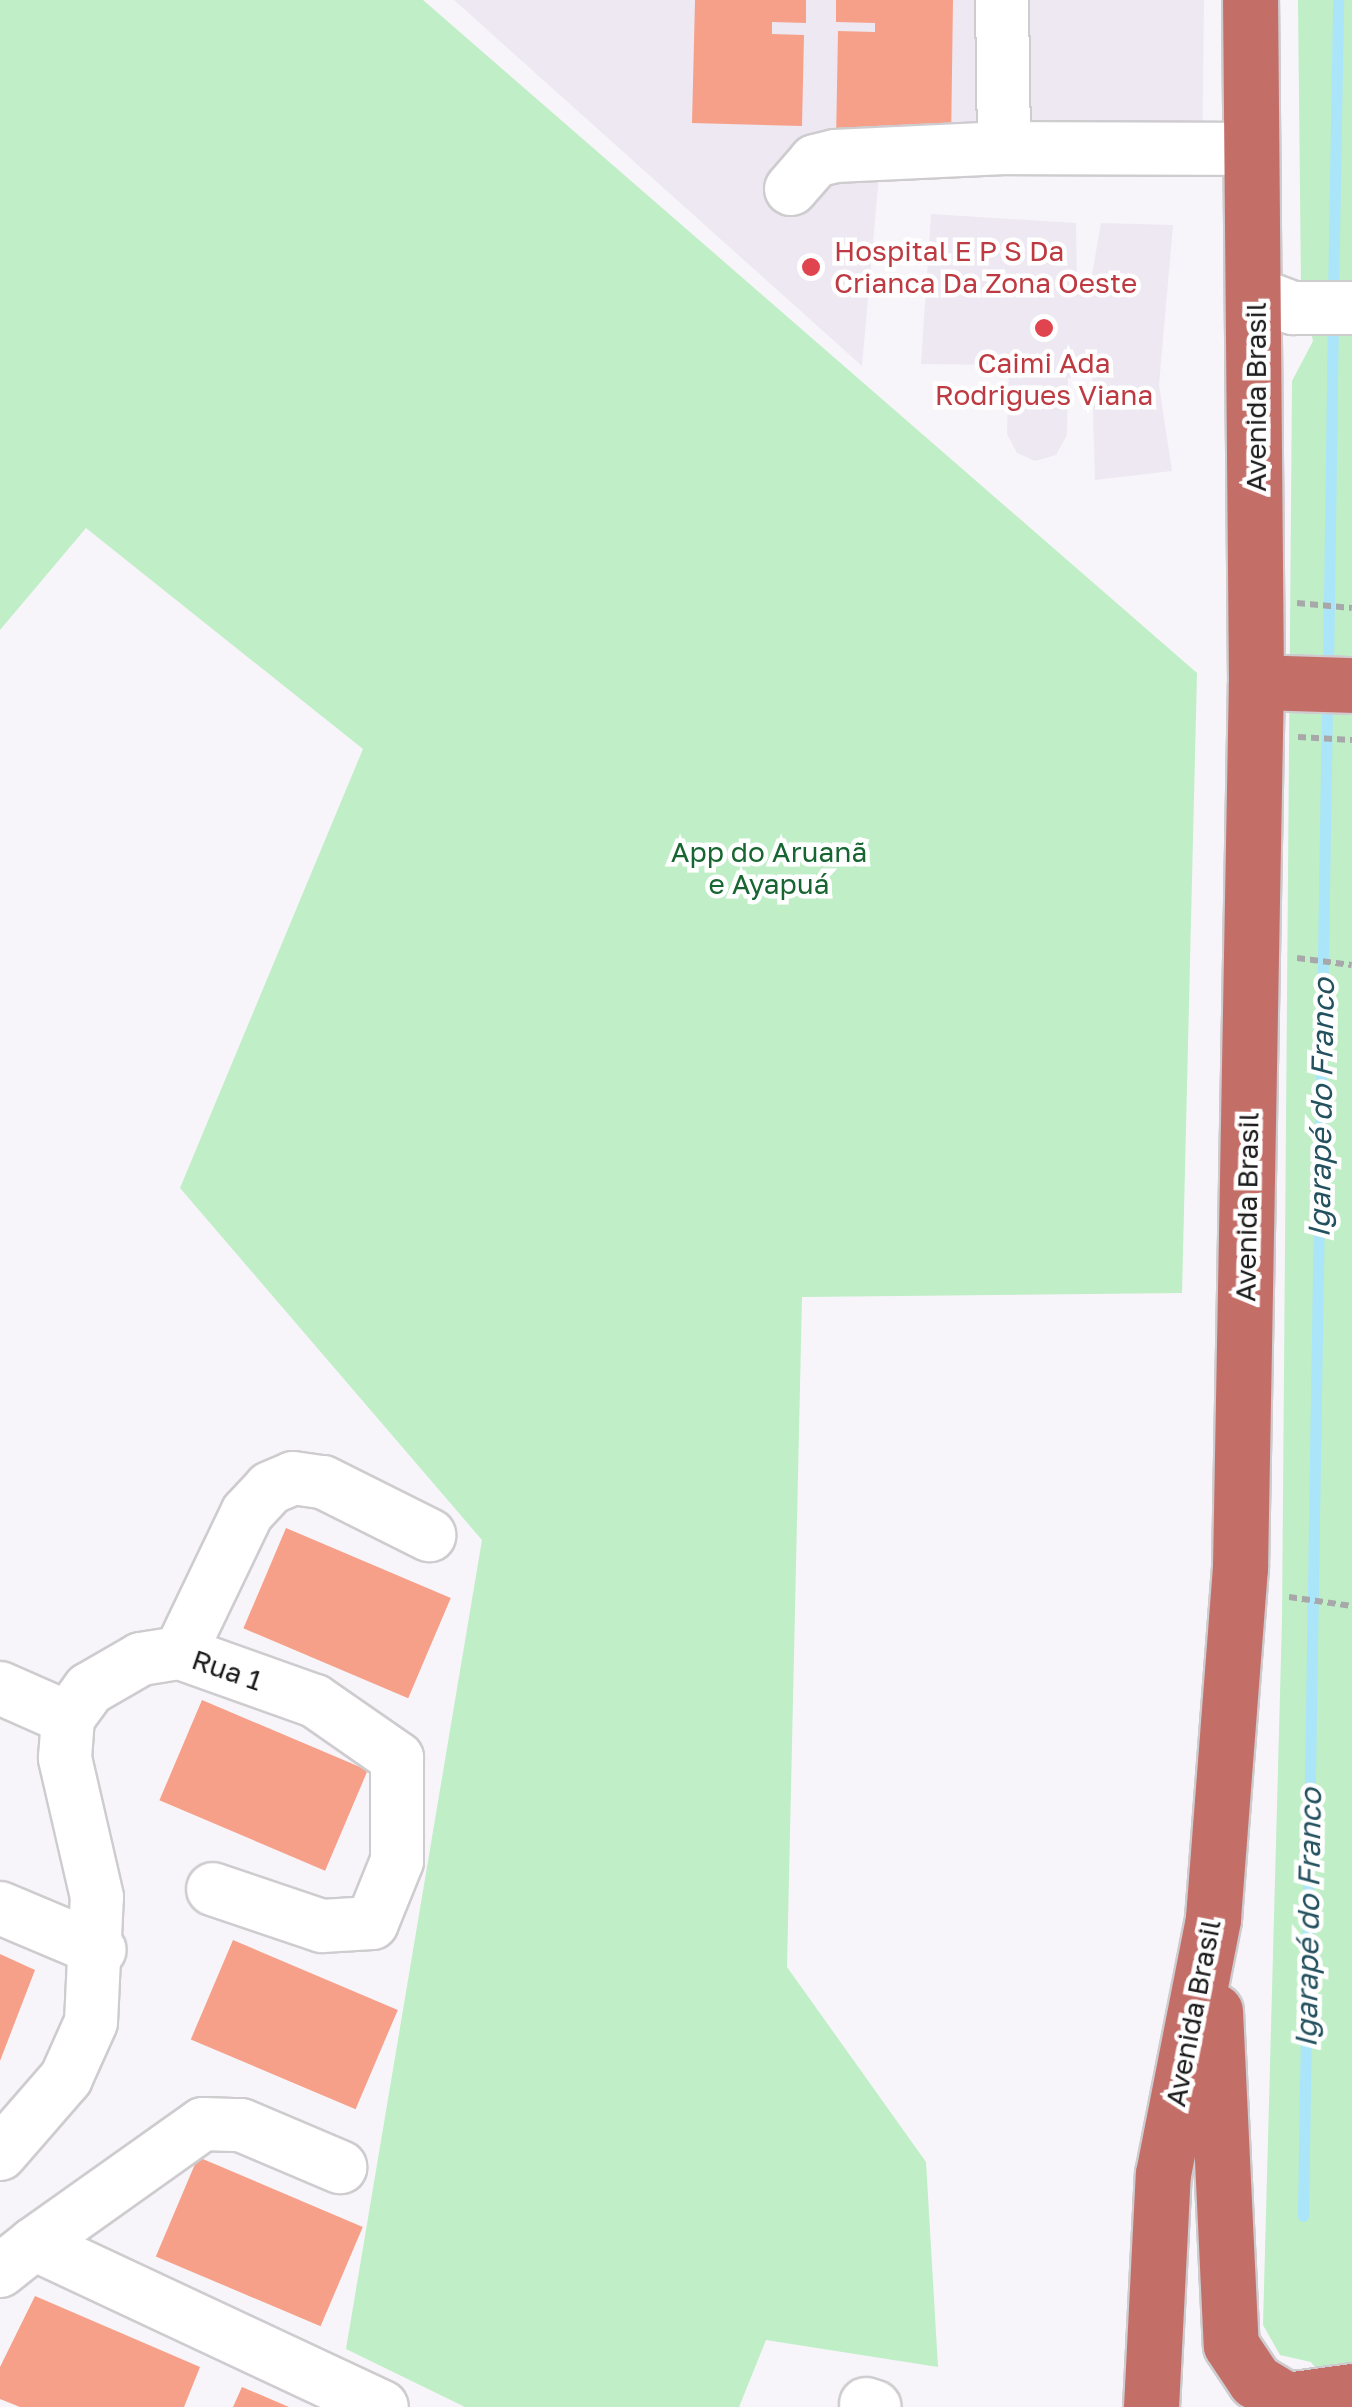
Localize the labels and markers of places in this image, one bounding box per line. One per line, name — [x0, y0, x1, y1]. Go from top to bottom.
place label: Hospital E P S Da Crianca Da Zona Oeste — [834, 234, 1137, 300]
marker: Hospital E P S Da Crianca Da Zona Oeste — [798, 254, 824, 280]
marker: Caimi Ada Rodrigues Viana — [1031, 315, 1057, 341]
place label: Caimi Ada Rodrigues Viana — [935, 346, 1153, 412]

